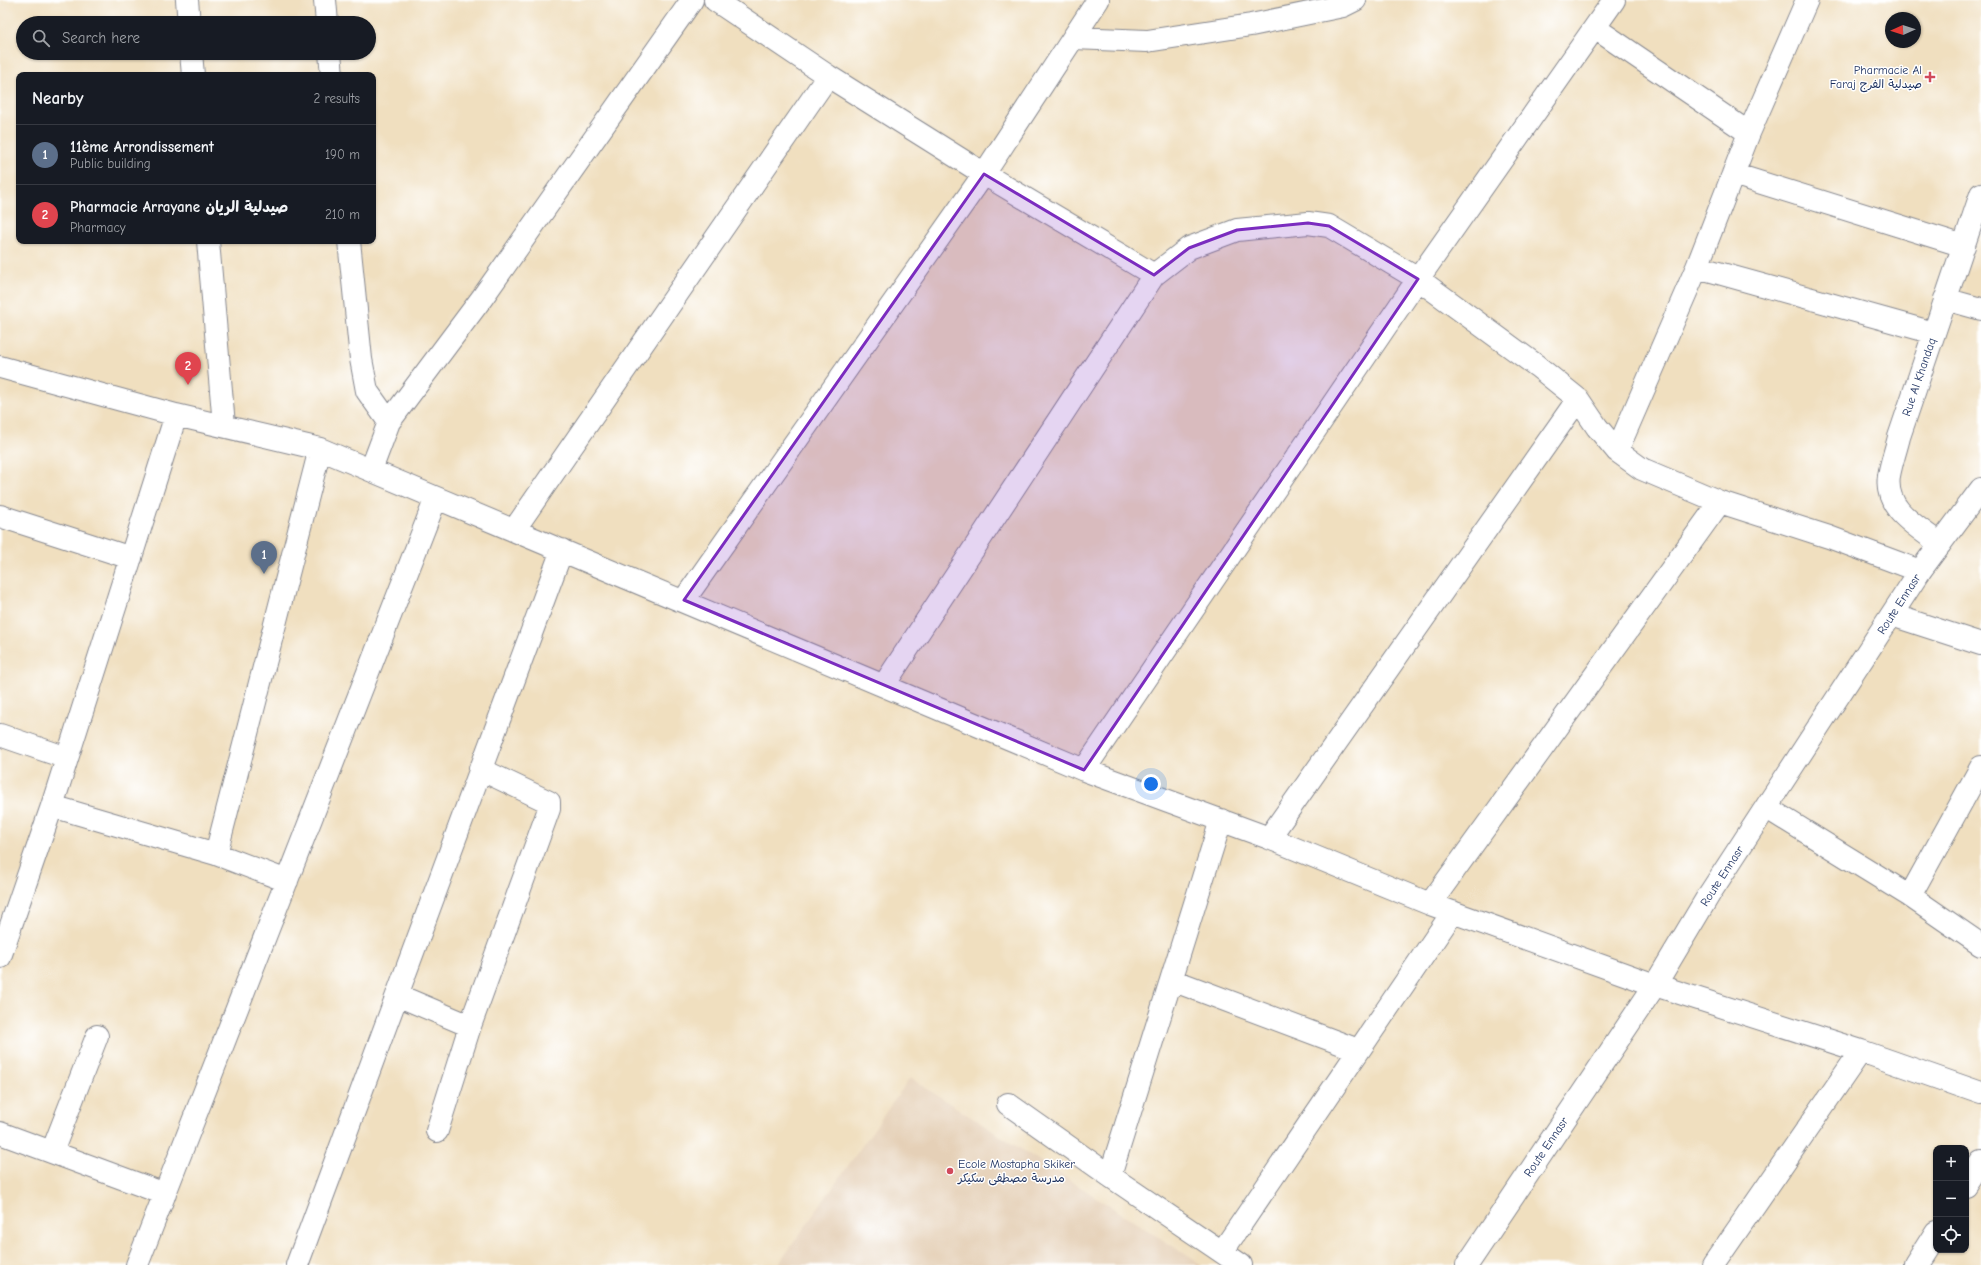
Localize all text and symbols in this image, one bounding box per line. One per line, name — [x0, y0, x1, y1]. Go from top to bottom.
north arrow — [1885, 12, 1921, 48]
search box — [16, 16, 376, 60]
icon: search — [30, 27, 52, 49]
text: Search here — [62, 29, 140, 47]
place label: Pharmacie Al Faraj صيدلية الفرج — [1830, 63, 1922, 93]
marker: Pharmacie Al Faraj صيدلية الفرج — [1925, 72, 1935, 82]
text: Nearby — [32, 89, 83, 108]
text: 2 results — [313, 91, 360, 106]
text: 11ème Arrondissement — [70, 138, 214, 156]
text: 1 — [42, 147, 48, 162]
text: 190 m — [325, 147, 360, 162]
text: Public building — [70, 156, 151, 171]
text: Pharmacie Arrayane صيدلية الريان — [70, 198, 288, 216]
text: 2 — [42, 207, 48, 222]
text: 210 m — [325, 207, 360, 222]
text: Pharmacy — [70, 220, 126, 235]
street label: Rue Al Khandaq — [1899, 336, 1939, 418]
pin: 2 — [175, 352, 201, 385]
pin: 1 — [251, 541, 277, 574]
street label: Route Ennasr — [1874, 571, 1924, 637]
your location — [1141, 774, 1161, 794]
street label: Route Ennasr — [1697, 843, 1747, 909]
street label: Route Ennasr — [1521, 1114, 1571, 1180]
map controls — [1933, 1145, 1969, 1253]
button: + — [1933, 1145, 1969, 1181]
place label: Ecole Mostapha Skiker مدرسة مصطفى سكيكر — [957, 1157, 1075, 1186]
marker: Ecole Mostapha Skiker مدرسة مصطفى سكيكر — [945, 1166, 955, 1176]
button: − — [1933, 1181, 1969, 1217]
button: locate — [1933, 1217, 1969, 1253]

